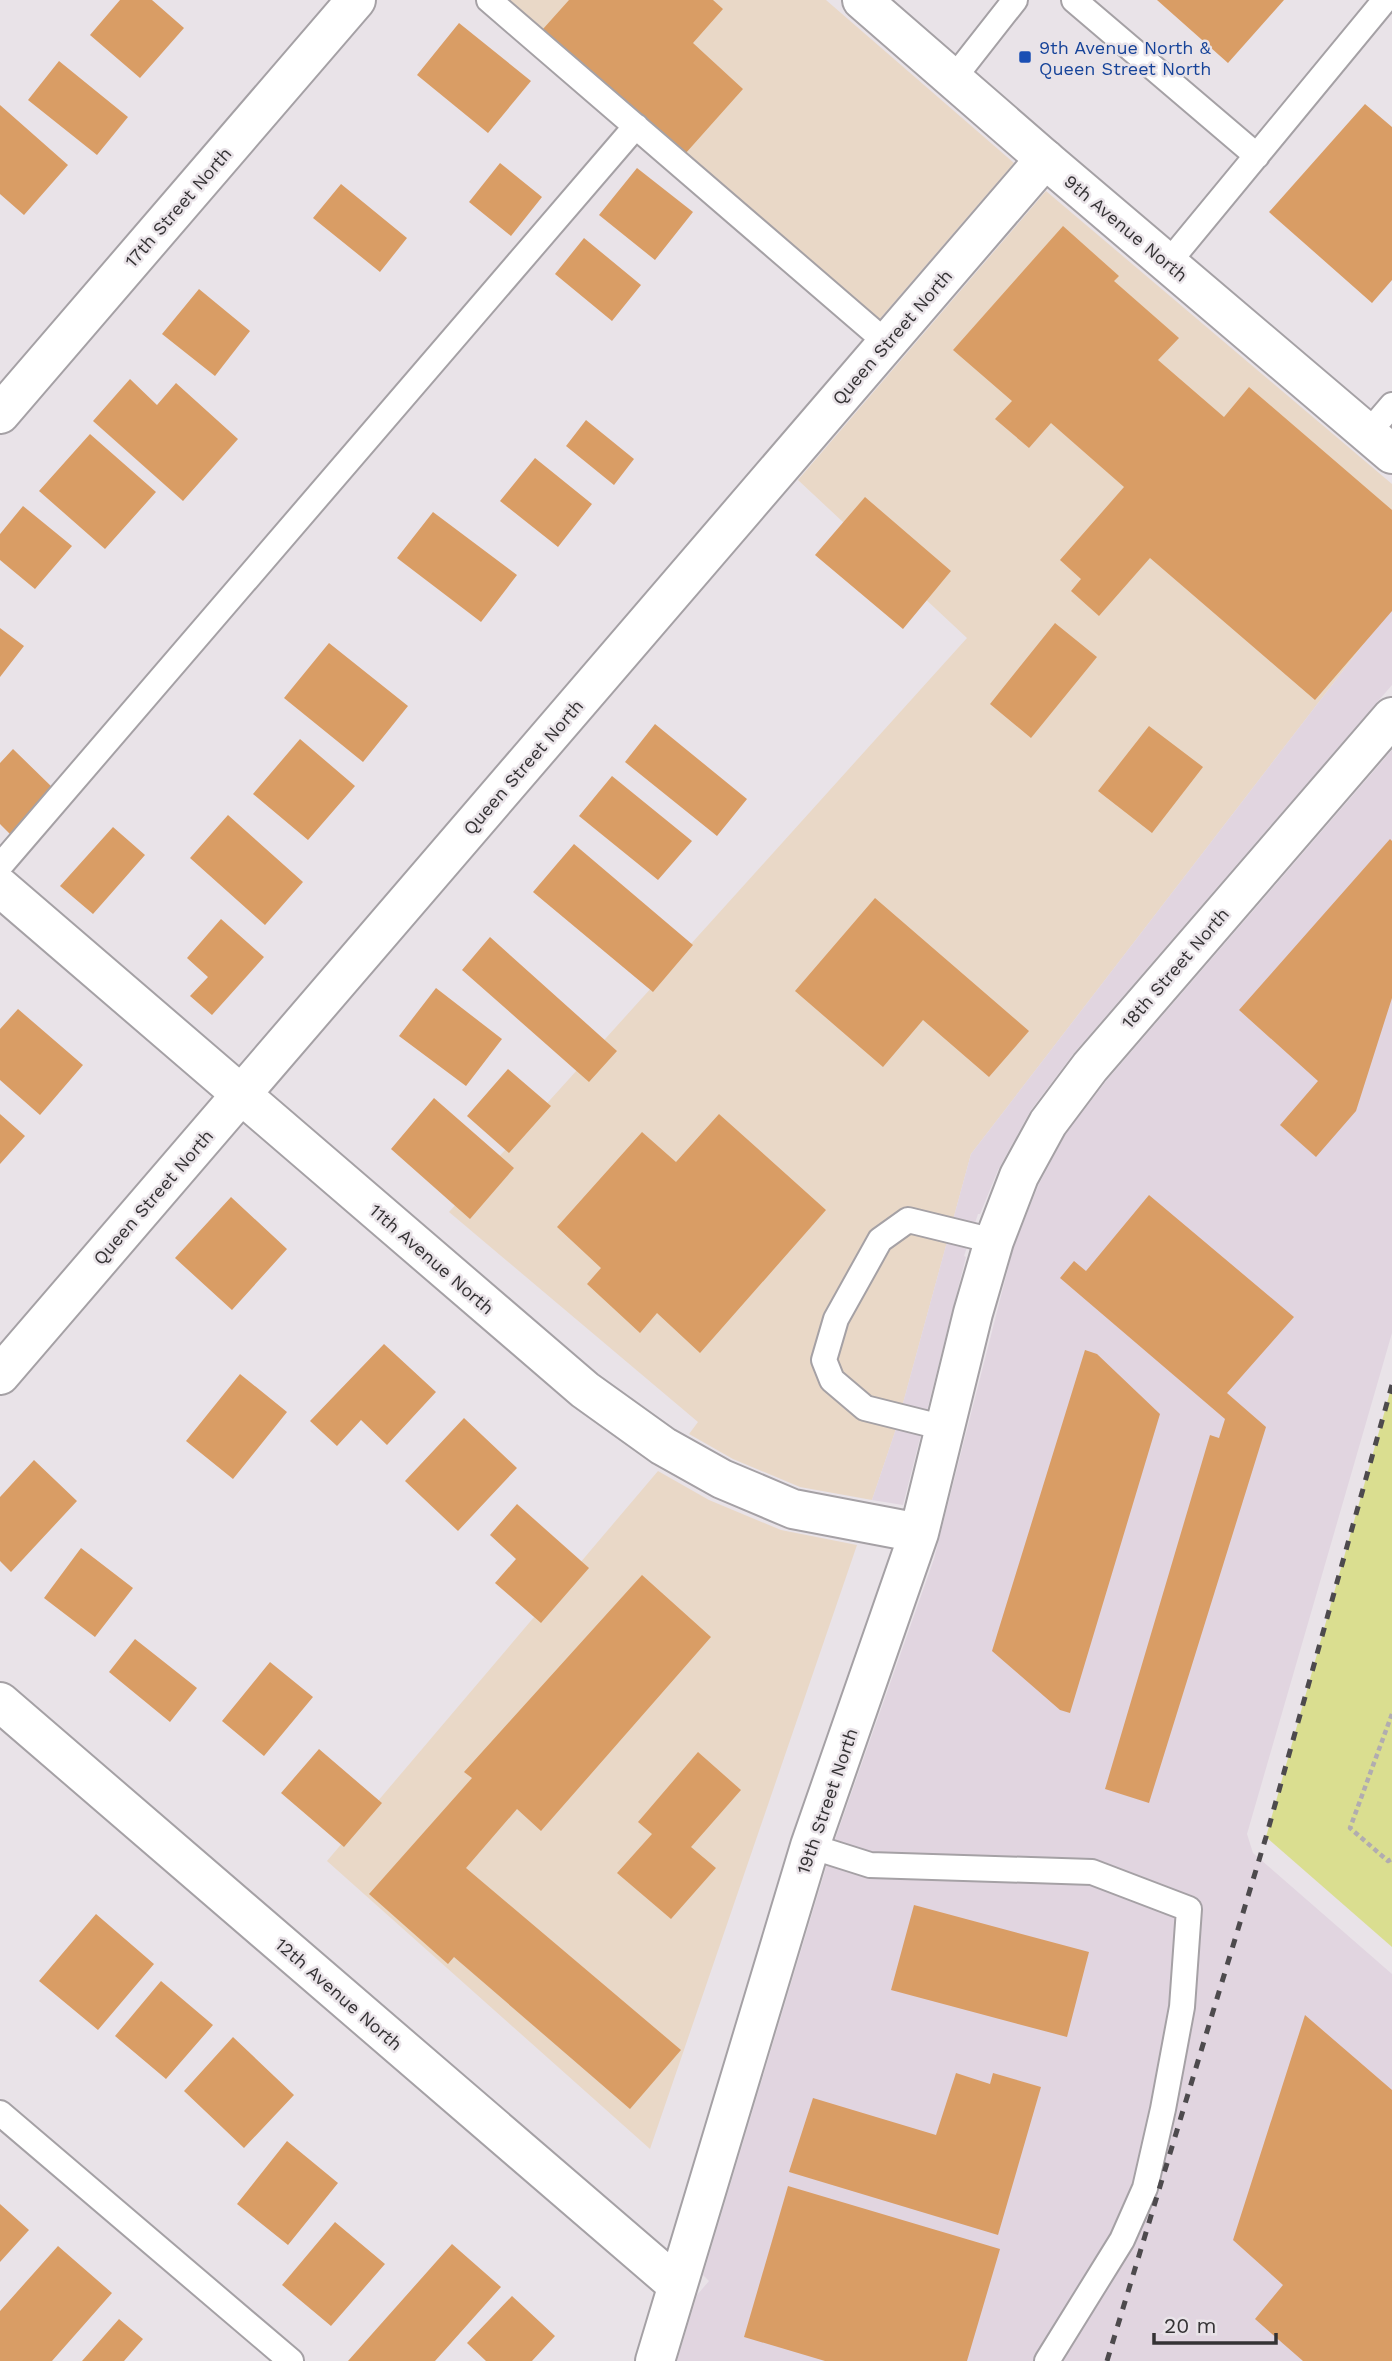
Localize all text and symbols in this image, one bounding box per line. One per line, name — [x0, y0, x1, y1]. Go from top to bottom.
place label: 9th Avenue North & Queen Street North — [1039, 37, 1212, 79]
marker: 9th Avenue North & Queen Street North — [1017, 49, 1033, 65]
street label: 17th Street North — [120, 143, 236, 271]
street label: 9th Avenue North — [1060, 170, 1192, 286]
street label: Queen Street North — [828, 265, 956, 409]
street label: Queen Street North — [459, 695, 587, 839]
street label: 18th Street North — [1117, 904, 1233, 1032]
street label: Queen Street North — [89, 1125, 217, 1269]
street label: 11th Avenue North — [366, 1199, 498, 1319]
street label: 19th Street North — [792, 1725, 862, 1877]
street label: 12th Avenue North — [271, 1933, 407, 2055]
scale bar — [1154, 2302, 1276, 2346]
text: 20 m — [1164, 2313, 1216, 2338]

